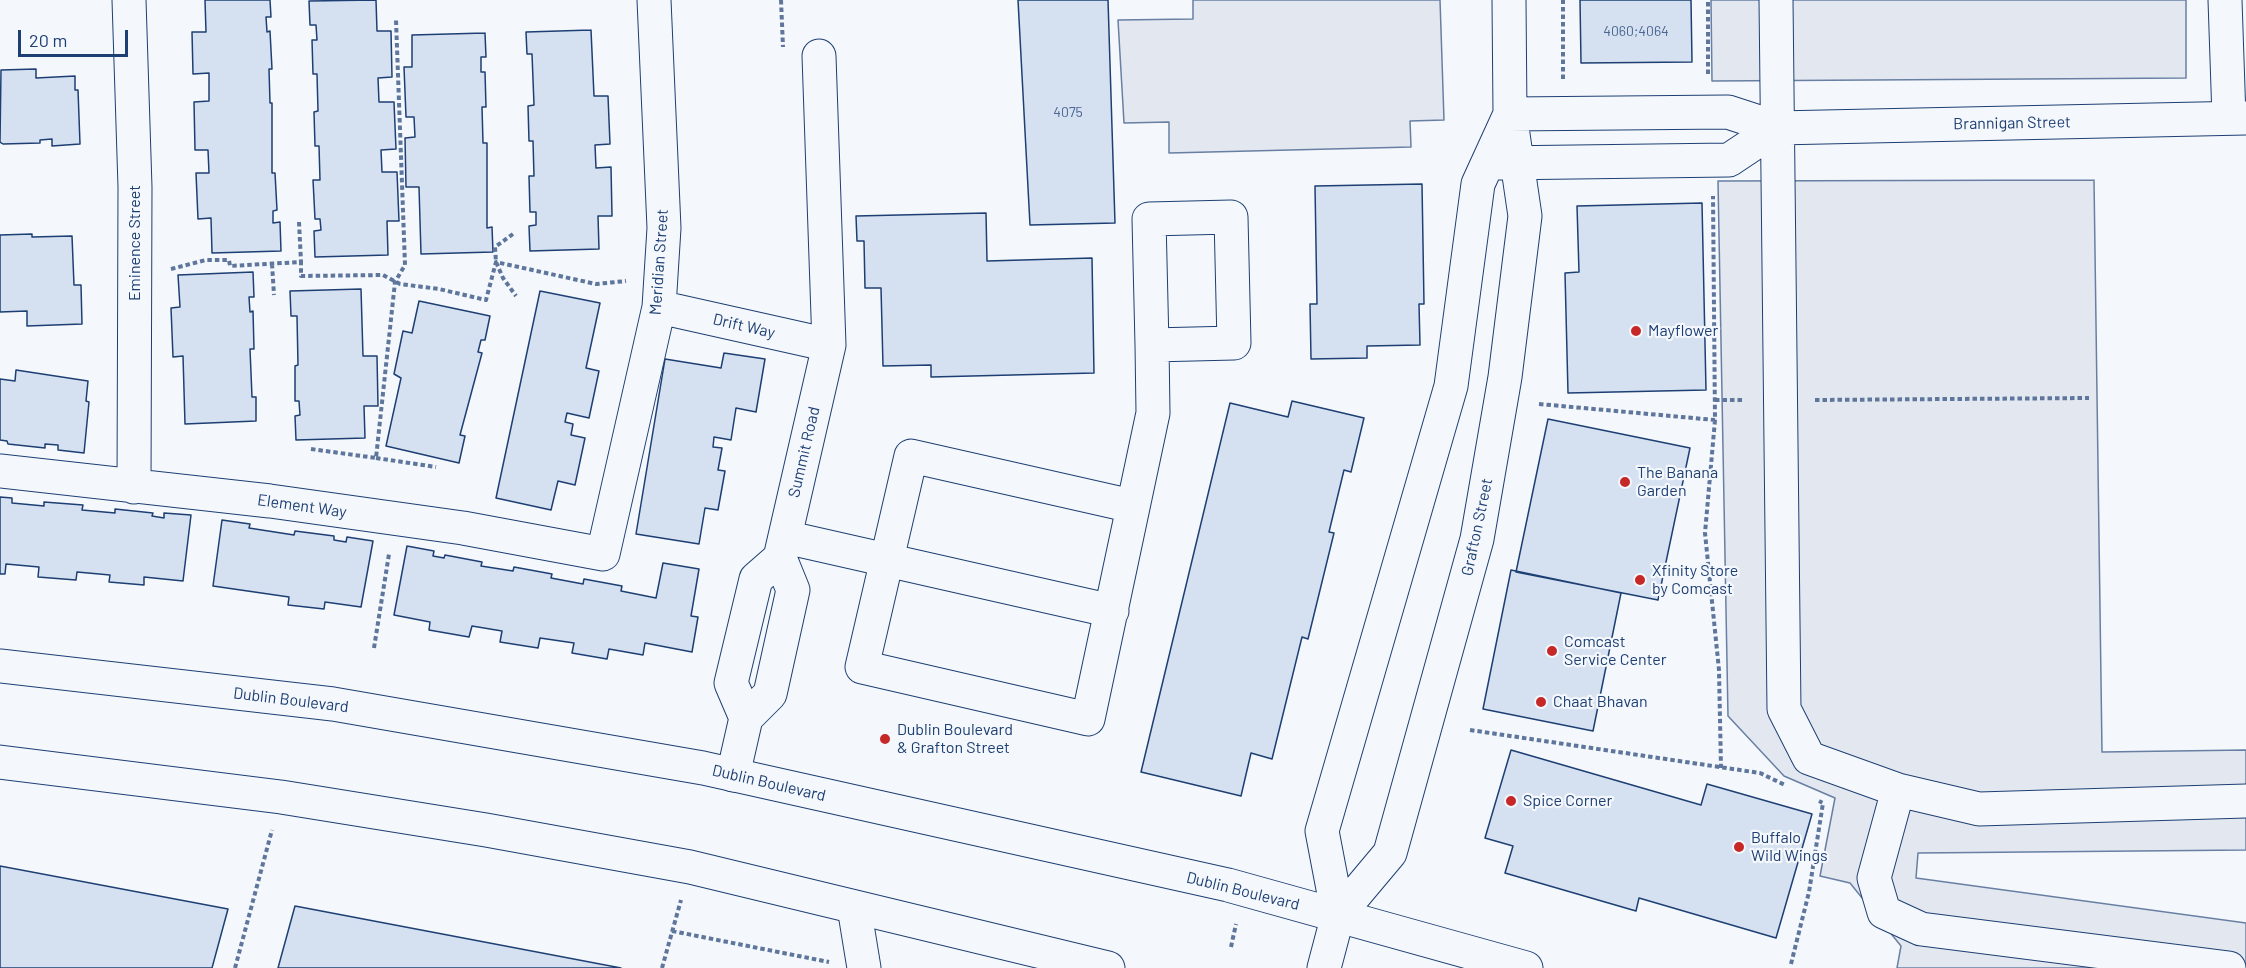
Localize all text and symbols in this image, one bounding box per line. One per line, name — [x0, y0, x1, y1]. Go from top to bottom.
scale bar — [21, 18, 130, 56]
house number: 4060;4064 — [1603, 23, 1669, 39]
text: 20 m — [29, 29, 67, 51]
house number: 4075 — [1053, 104, 1083, 120]
street label: Brannigan Street — [1953, 112, 2071, 134]
street label: Eminence Street — [125, 185, 145, 301]
street label: Meridian Street — [646, 208, 672, 316]
street label: Drift Way — [711, 310, 777, 342]
place label: Mayflower — [1648, 321, 1718, 341]
marker: Mayflower — [1629, 324, 1643, 338]
street label: Summit Road — [784, 405, 824, 499]
place label: The Banana Garden — [1637, 463, 1718, 501]
marker: The Banana Garden — [1618, 475, 1632, 489]
street label: Grafton Street — [1457, 476, 1497, 578]
street label: Element Way — [256, 490, 348, 522]
place label: Xfinity Store by Comcast — [1652, 561, 1738, 599]
marker: Xfinity Store by Comcast — [1633, 573, 1647, 587]
place label: Comcast Service Center — [1564, 632, 1667, 670]
marker: Comcast Service Center — [1545, 644, 1559, 658]
street label: Dublin Boulevard — [232, 683, 350, 717]
place label: Chaat Bhavan — [1553, 692, 1648, 712]
marker: Chaat Bhavan — [1534, 695, 1548, 709]
place label: Dublin Boulevard & Grafton Street — [897, 720, 1013, 758]
marker: Dublin Boulevard & Grafton Street — [878, 732, 892, 746]
street label: Dublin Boulevard — [710, 761, 828, 805]
place label: Spice Corner — [1523, 791, 1612, 811]
marker: Spice Corner — [1504, 794, 1518, 808]
place label: Buffalo Wild Wings — [1751, 828, 1828, 866]
marker: Buffalo Wild Wings — [1732, 840, 1746, 854]
street label: Dublin Boulevard — [1184, 868, 1302, 914]

